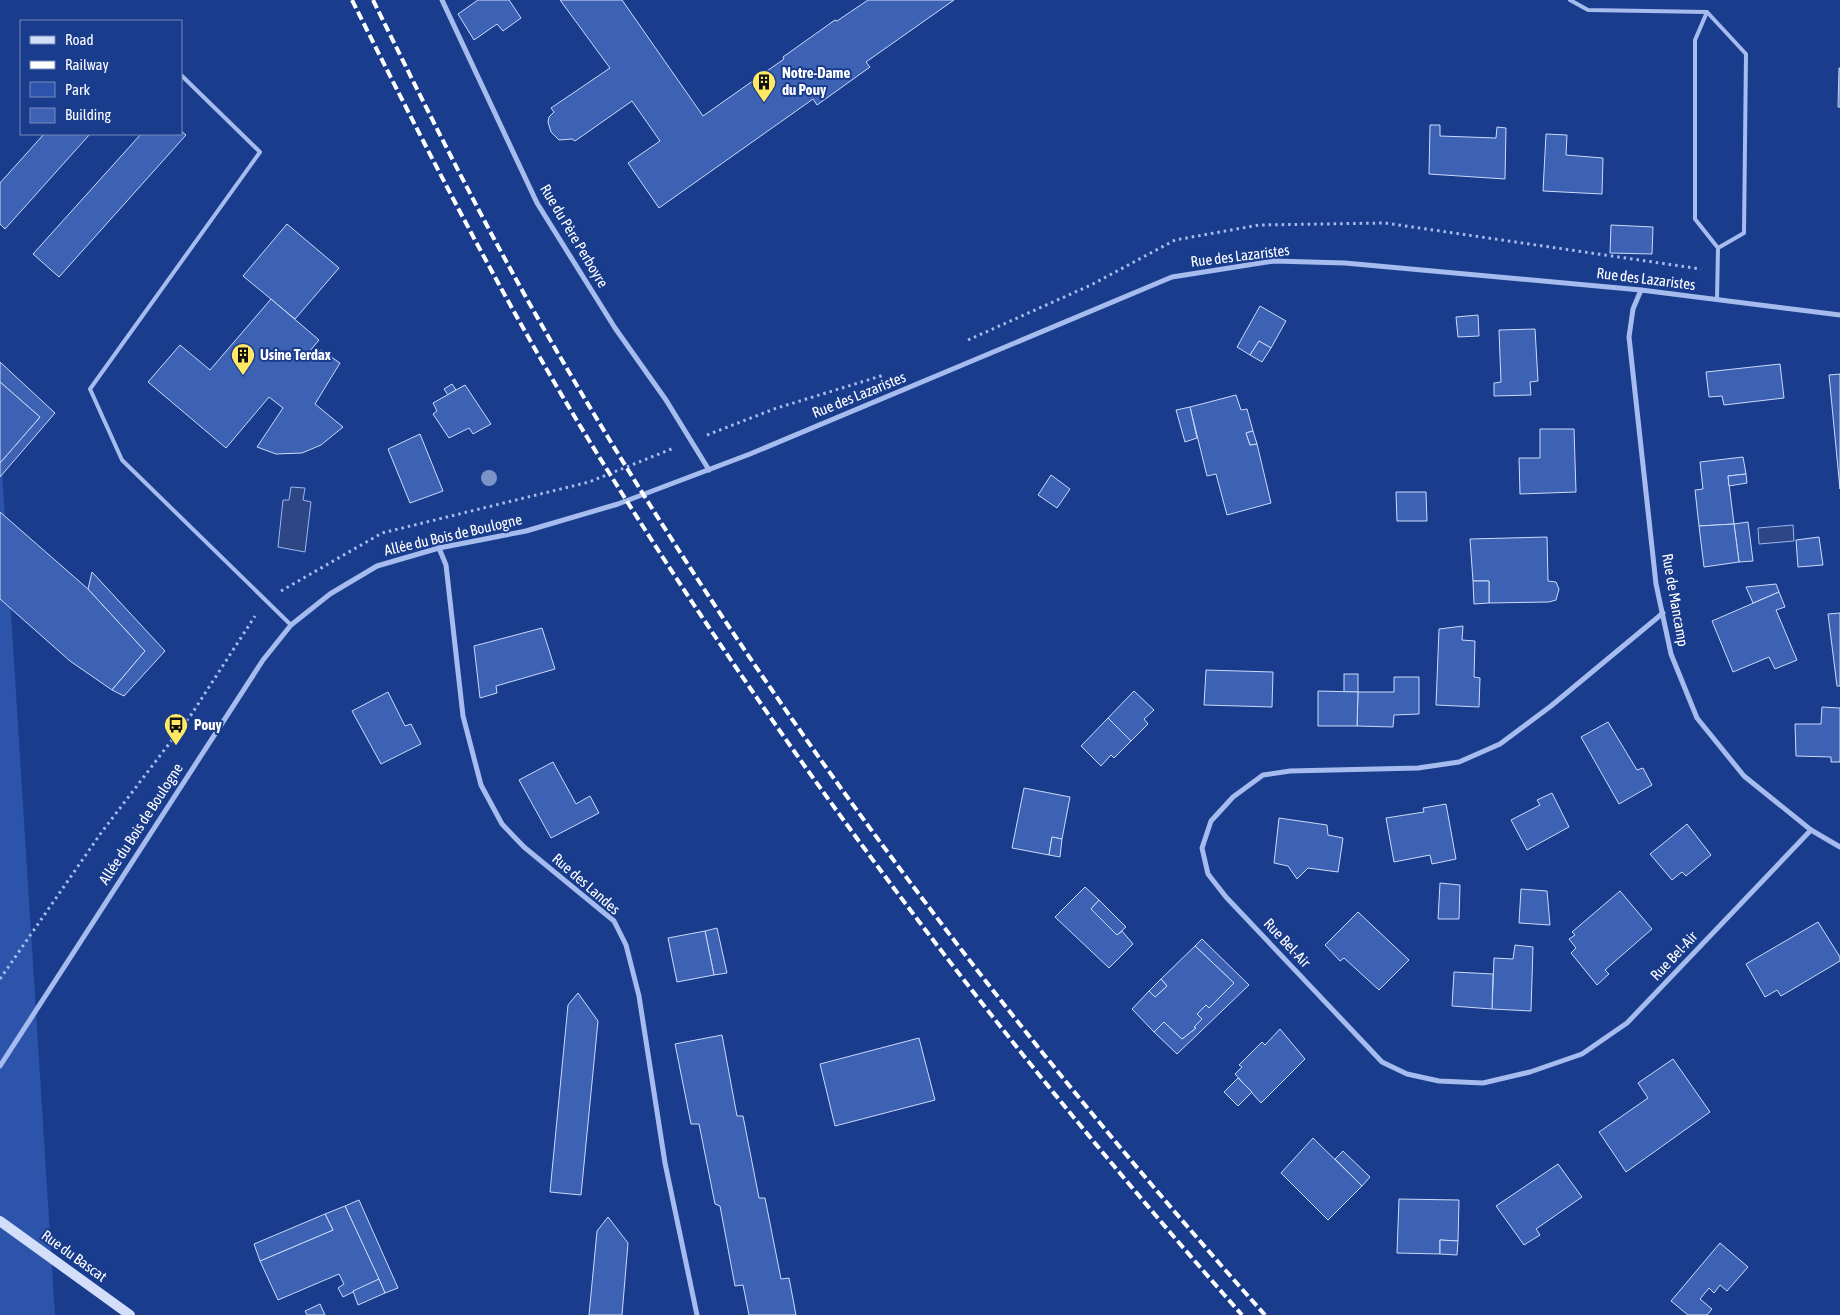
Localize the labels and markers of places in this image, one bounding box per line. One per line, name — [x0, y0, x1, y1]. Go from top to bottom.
place label: Notre-Dame du Pouy — [782, 64, 850, 98]
building icon: Notre-Dame du Pouy — [751, 69, 777, 103]
building icon: Usine Terdax — [230, 342, 256, 376]
place label: Usine Terdax — [260, 346, 331, 363]
bus stop icon: Pouy — [163, 712, 189, 746]
place label: Pouy — [194, 716, 222, 733]

